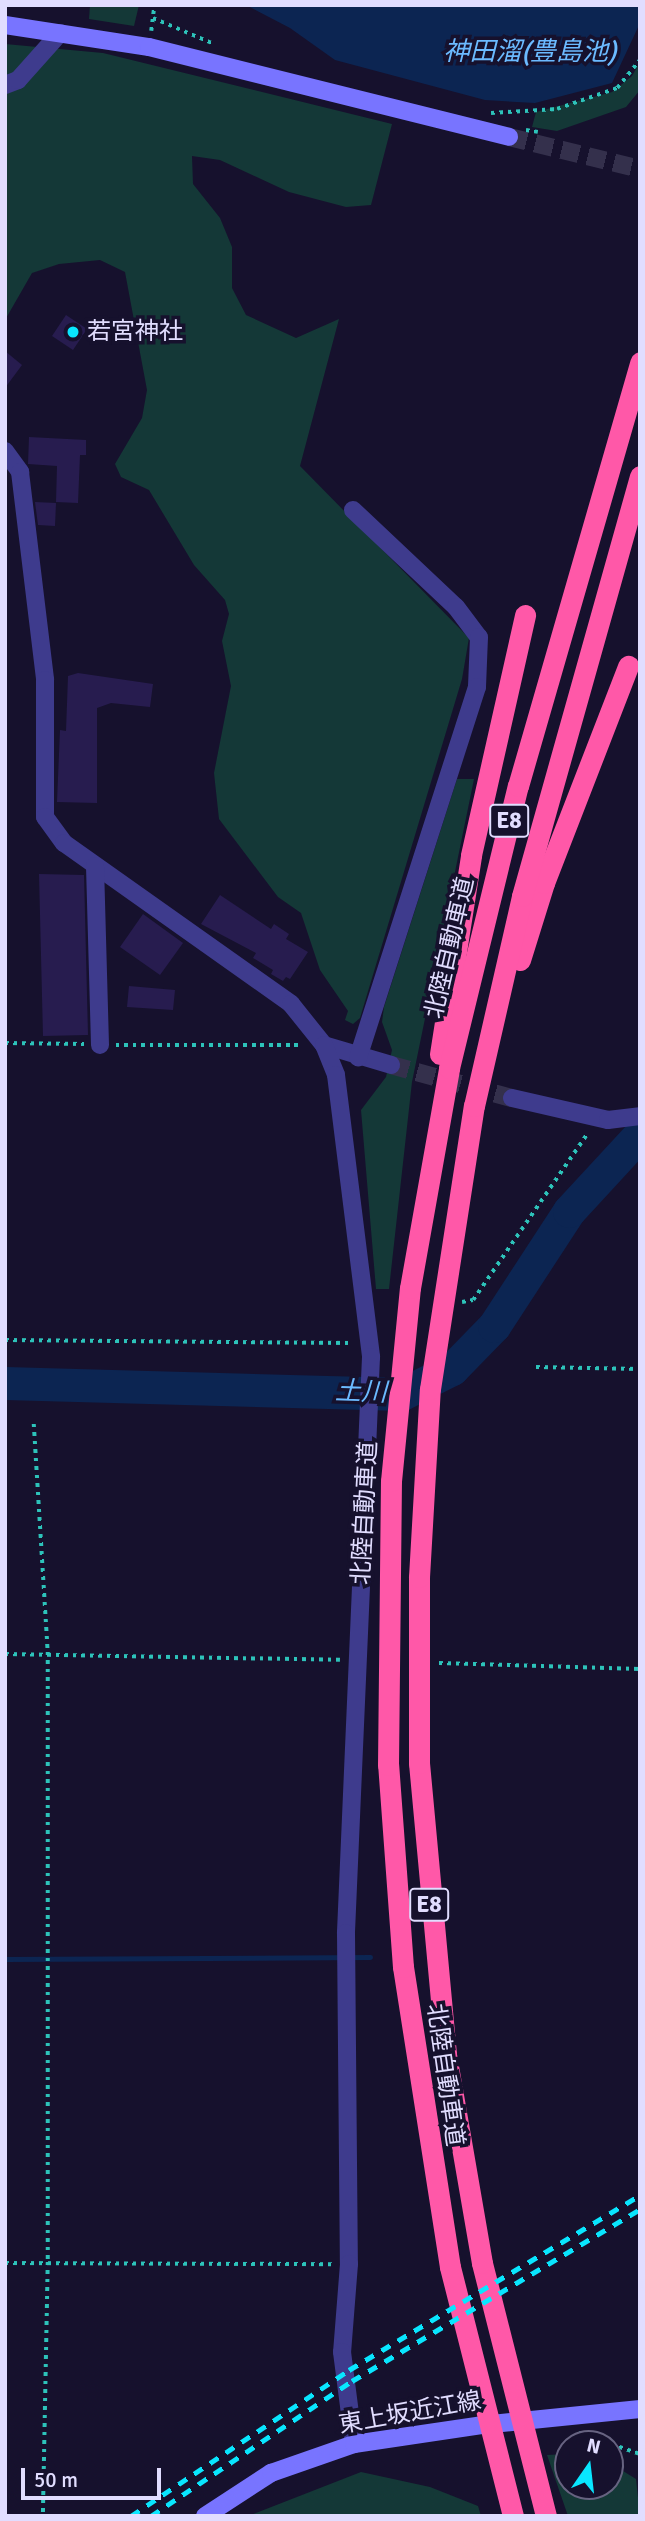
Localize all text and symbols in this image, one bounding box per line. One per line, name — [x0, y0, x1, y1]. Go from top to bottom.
water label: 神田溜(豊島池) — [443, 37, 617, 69]
place label: 若宮神社 — [87, 318, 183, 346]
marker: 若宮神社 — [65, 324, 81, 340]
road number: E8 — [488, 802, 530, 841]
street label: 北陸自動車道 — [420, 875, 480, 1021]
water label: 土川 — [334, 1377, 388, 1409]
street label: 北陸自動車道 — [347, 1440, 383, 1586]
road number: E8 — [408, 1886, 450, 1924]
street label: 北陸自動車道 — [421, 2002, 469, 2148]
street label: 東上坂近江線 — [337, 2386, 483, 2440]
north arrow — [554, 2430, 624, 2500]
text: N — [584, 2433, 603, 2460]
scale bar — [24, 2454, 164, 2498]
text: 50 m — [34, 2467, 78, 2493]

